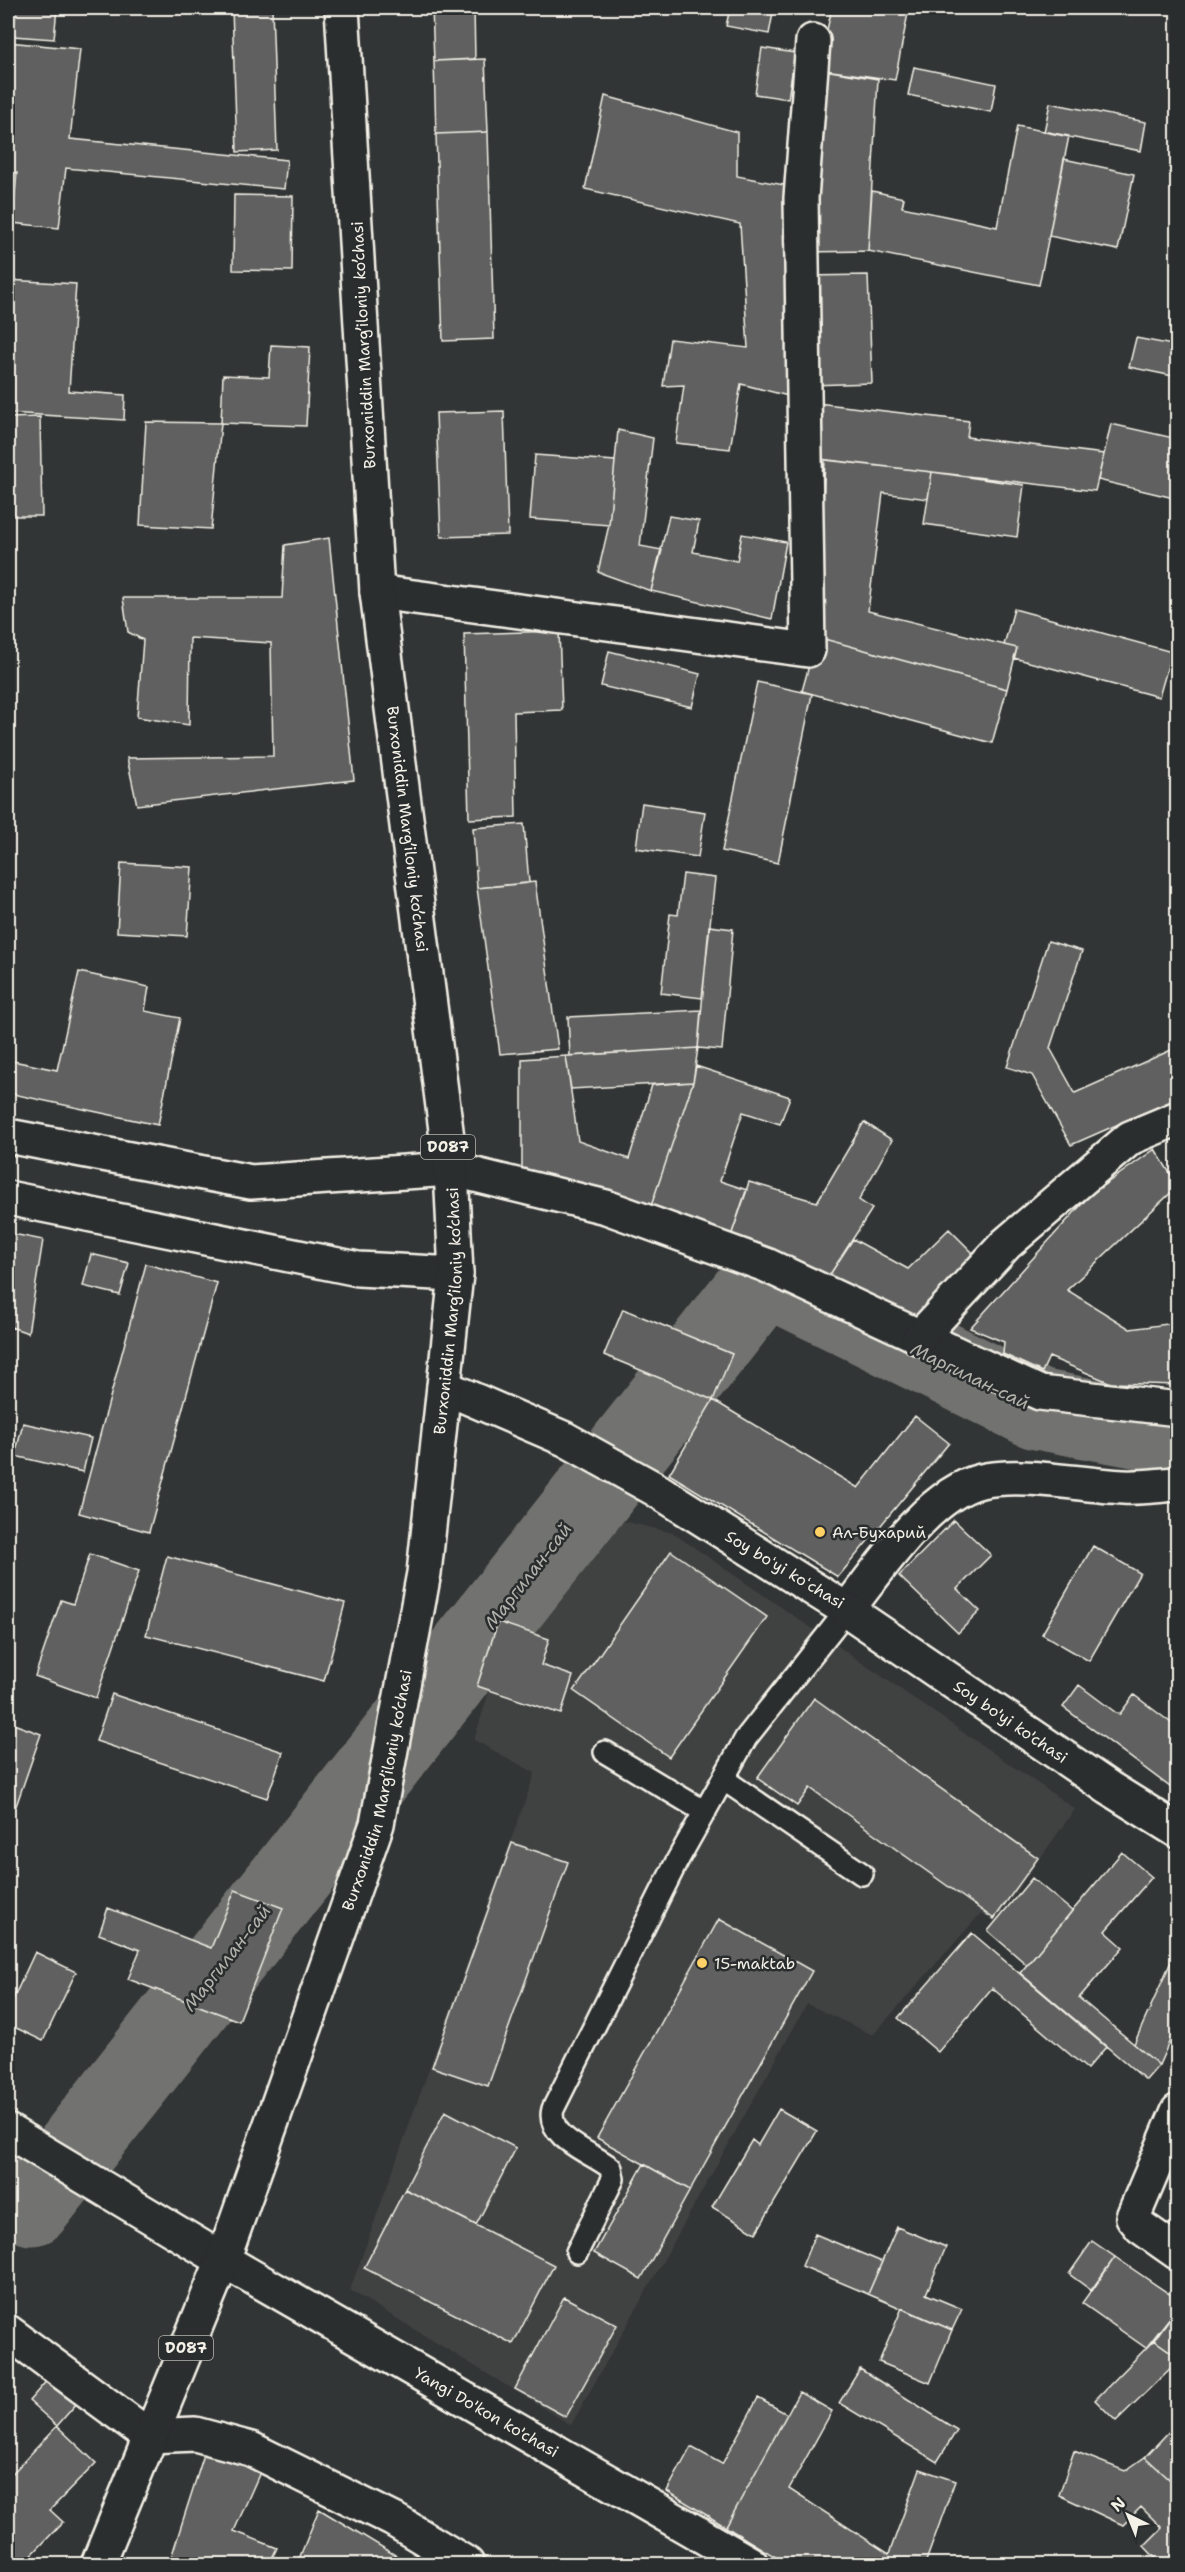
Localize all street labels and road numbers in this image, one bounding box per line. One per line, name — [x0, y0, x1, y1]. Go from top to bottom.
street label: Burxoniddin Marg’iloniy ko’chasi — [347, 221, 380, 469]
street label: Burxoniddin Marg’iloniy ko’chasi — [382, 705, 433, 953]
road number: D087 — [421, 1135, 475, 1159]
street label: Burxoniddin Marg’iloniy ko’chasi — [429, 1187, 467, 1435]
street label: Soy boʻyi koʻchasi — [721, 1525, 848, 1613]
street label: Burxoniddin Marg’iloniy ko’chasi — [337, 1668, 417, 1914]
street label: Soy bo'yi ko'chasi — [949, 1675, 1072, 1768]
road number: D087 — [159, 2336, 213, 2360]
street label: Yangi Do'kon ko'chasi — [411, 2362, 562, 2462]

